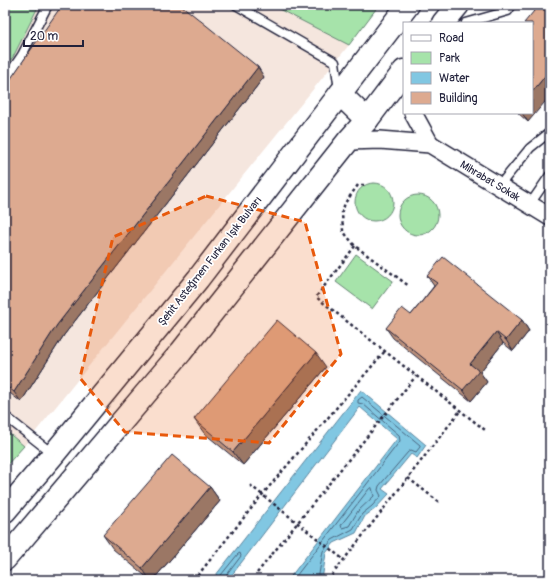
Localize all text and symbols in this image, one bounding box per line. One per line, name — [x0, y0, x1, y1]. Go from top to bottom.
scale bar — [24, 22, 83, 48]
legend — [403, 22, 533, 114]
text: 20 m — [30, 29, 59, 44]
text: Road — [439, 31, 464, 46]
text: Park — [439, 51, 460, 66]
text: Water — [439, 71, 470, 86]
text: Building — [439, 91, 478, 106]
street label: Mihrabat Sokak — [458, 158, 523, 204]
street label: Şehit Asteğmen Furkan Işık Bulvarı — [155, 194, 265, 328]

